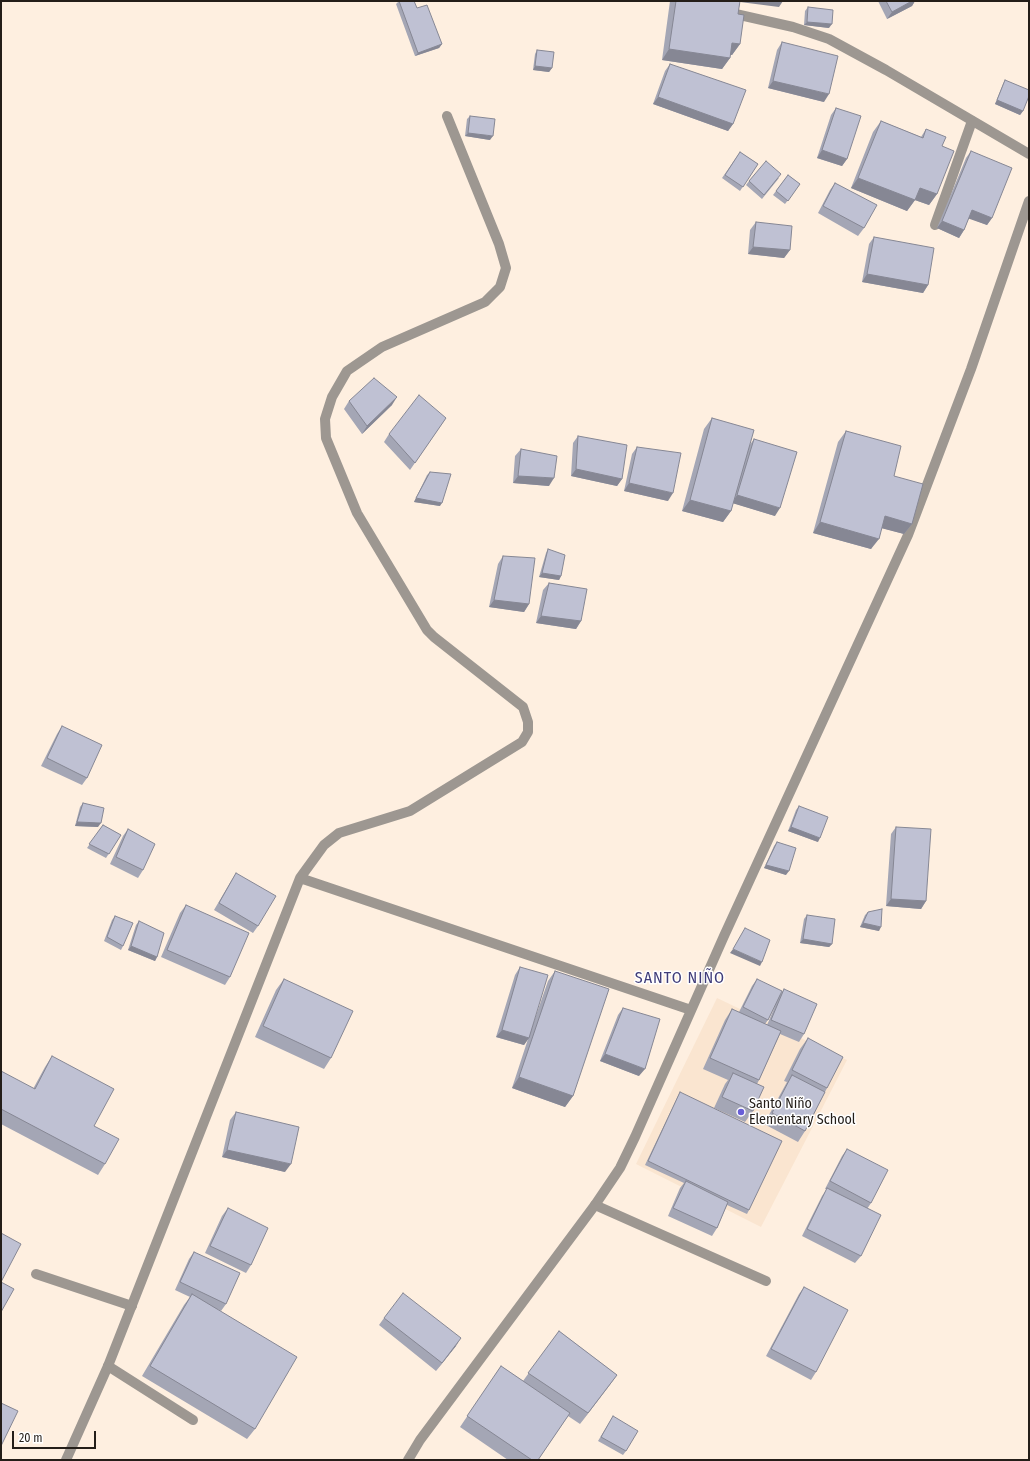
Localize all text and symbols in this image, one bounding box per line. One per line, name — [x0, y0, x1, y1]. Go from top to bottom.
district label: SANTO NIÑO — [635, 969, 725, 989]
place label: Santo Niño Elementary School — [749, 1096, 856, 1128]
marker: Santo Niño Elementary School — [736, 1107, 746, 1117]
scale bar — [14, 1423, 98, 1449]
text: 20 m — [19, 1431, 43, 1445]

